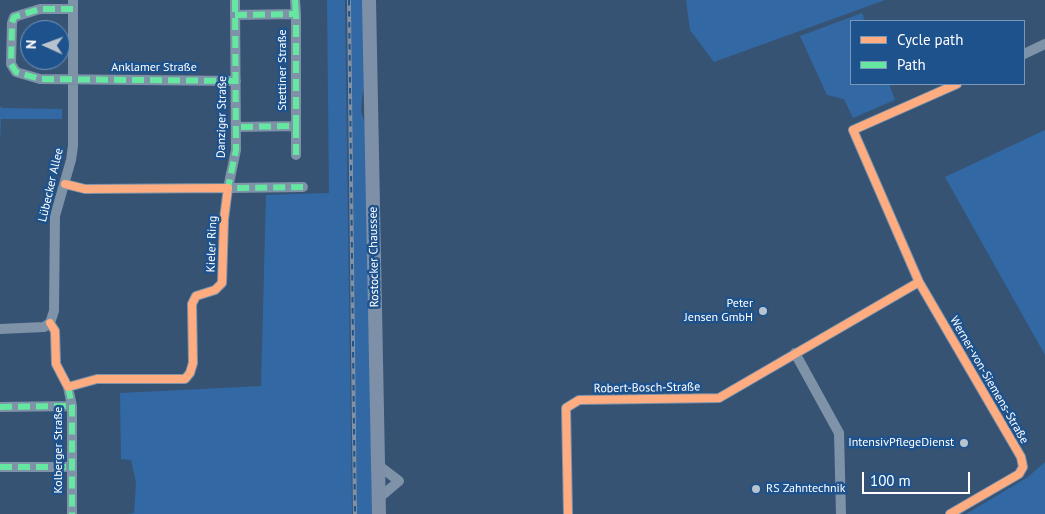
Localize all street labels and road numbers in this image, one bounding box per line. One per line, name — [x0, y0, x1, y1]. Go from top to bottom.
street label: Stettiner Straße — [276, 29, 290, 111]
street label: Anklamer Straße — [111, 61, 197, 75]
street label: Danziger Straße — [214, 76, 230, 158]
street label: Lübecker Allee — [35, 147, 67, 223]
street label: Rostocker Chaussee — [366, 206, 382, 308]
street label: Kieler Ring — [204, 215, 220, 273]
street label: Werner-von-Siemens-Straße — [947, 314, 1031, 446]
street label: Robert-Bosch-Straße — [594, 380, 700, 396]
street label: Kolberger Straße — [52, 407, 66, 493]

